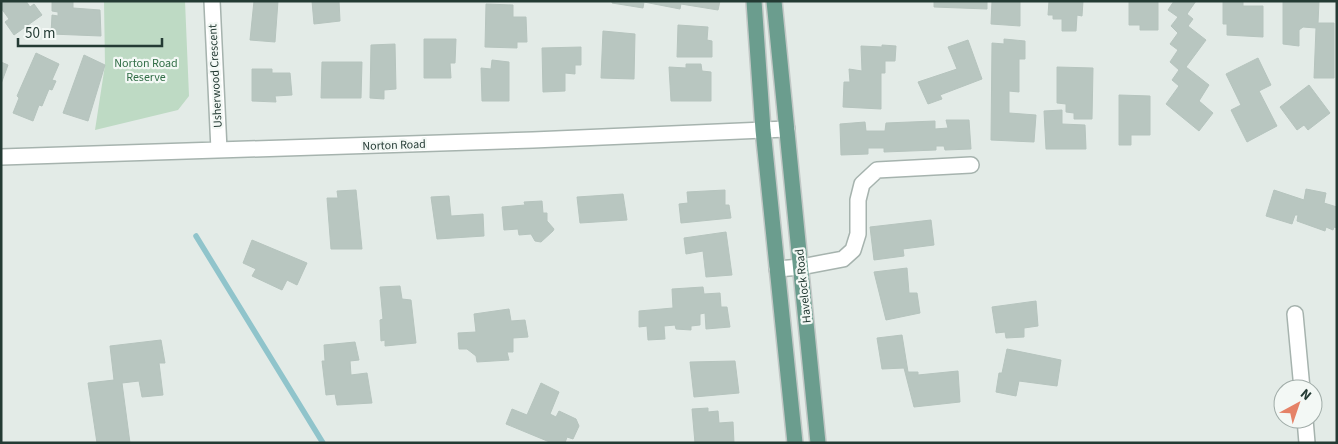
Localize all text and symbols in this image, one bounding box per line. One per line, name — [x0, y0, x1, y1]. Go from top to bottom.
scale bar — [18, 15, 161, 47]
text: 50 m — [25, 23, 55, 44]
street label: Usherwood Crescent — [204, 24, 227, 128]
park label: Norton Road Reserve — [114, 55, 178, 86]
street label: Norton Road — [362, 136, 426, 155]
street label: Havelock Road — [791, 248, 816, 324]
north arrow — [1273, 379, 1323, 429]
text: N — [1296, 384, 1316, 405]

